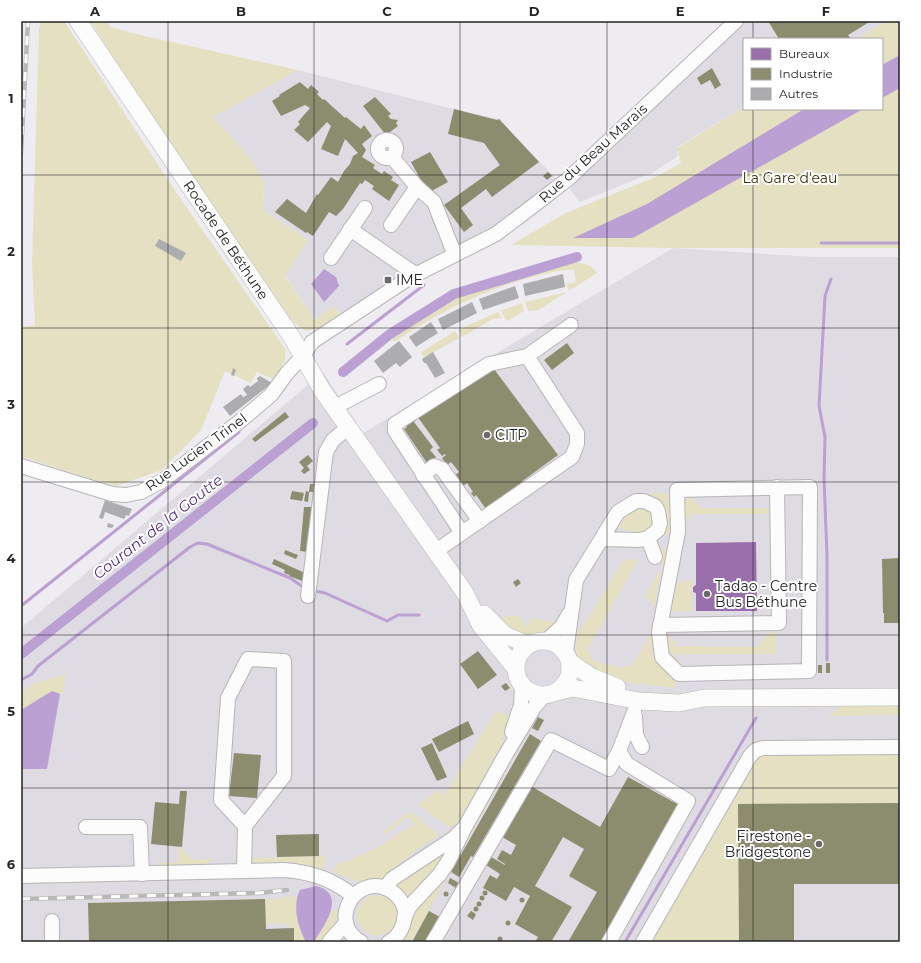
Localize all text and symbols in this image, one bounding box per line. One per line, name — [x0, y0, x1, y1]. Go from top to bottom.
text: A — [89, 3, 101, 19]
text: B — [236, 3, 246, 19]
text: C — [382, 3, 392, 19]
text: D — [529, 3, 540, 19]
text: E — [676, 3, 685, 19]
text: F — [822, 3, 830, 19]
legend — [743, 38, 883, 110]
text: Bureaux — [779, 46, 830, 61]
text: Industrie — [779, 66, 833, 81]
text: Autres — [779, 86, 818, 101]
text: 1 — [8, 90, 14, 106]
street label: Rue du Beau Marais — [535, 99, 651, 206]
park label: La Gare d'eau — [743, 169, 837, 187]
street label: Rocade de Béthune — [179, 177, 273, 303]
text: 2 — [7, 243, 15, 259]
place label: IME — [396, 271, 423, 289]
marker: IME — [383, 275, 393, 285]
text: 3 — [6, 396, 15, 412]
street label: Rue Lucien Trinel — [142, 409, 250, 495]
place label: CITP — [495, 426, 527, 444]
marker: CITP — [482, 430, 492, 440]
water label: Courant de la Goutte — [89, 470, 226, 583]
text: 4 — [7, 550, 16, 566]
place label: Tadao - Centre Bus Béthune — [715, 577, 817, 611]
marker: Tadao - Centre Bus Béthune — [702, 589, 712, 599]
text: 5 — [7, 703, 15, 719]
place label: Firestone - Bridgestone — [725, 827, 811, 861]
marker: Firestone - Bridgestone — [814, 839, 824, 849]
text: 6 — [7, 856, 16, 872]

